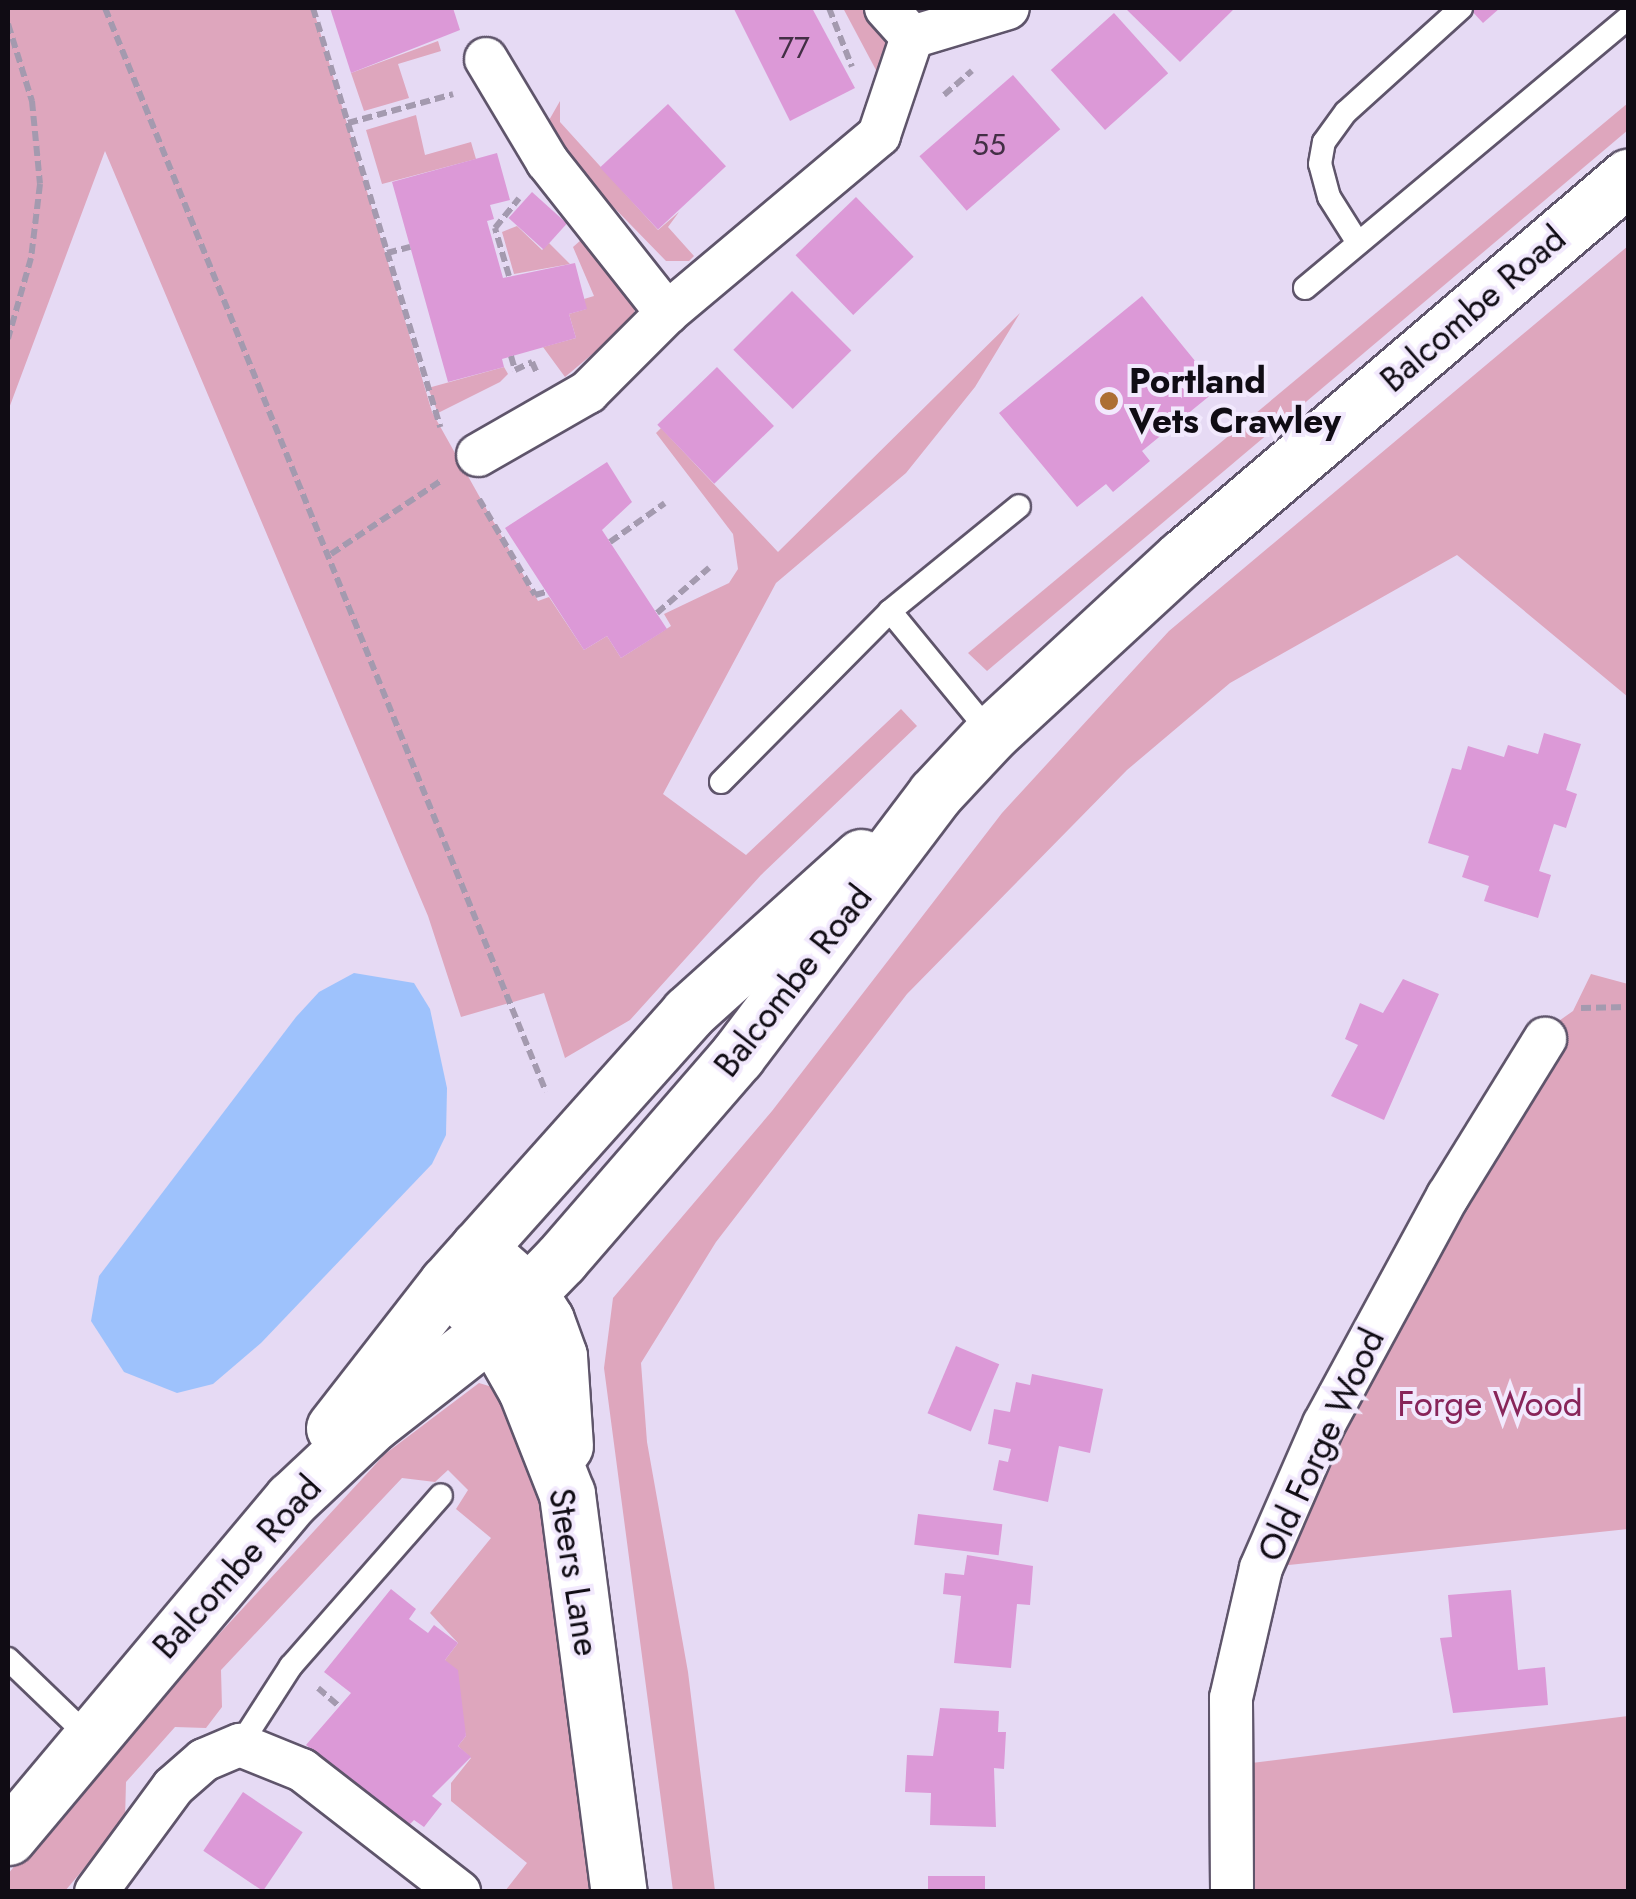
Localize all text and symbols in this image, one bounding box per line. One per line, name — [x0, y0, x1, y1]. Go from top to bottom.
house number: 77 — [778, 30, 810, 66]
house number: 55 — [972, 127, 1006, 163]
street label: Balcombe Road — [1372, 217, 1574, 401]
place label: Portland Vets Crawley — [1129, 360, 1341, 442]
marker: Portland Vets Crawley — [1098, 390, 1120, 412]
street label: Balcombe Road — [705, 877, 881, 1085]
street label: Old Forge Wood — [1249, 1322, 1393, 1568]
park label: Forge Wood — [1397, 1383, 1583, 1425]
street label: Balcombe Road — [144, 1467, 330, 1667]
street label: Steers Lane — [540, 1485, 608, 1659]

